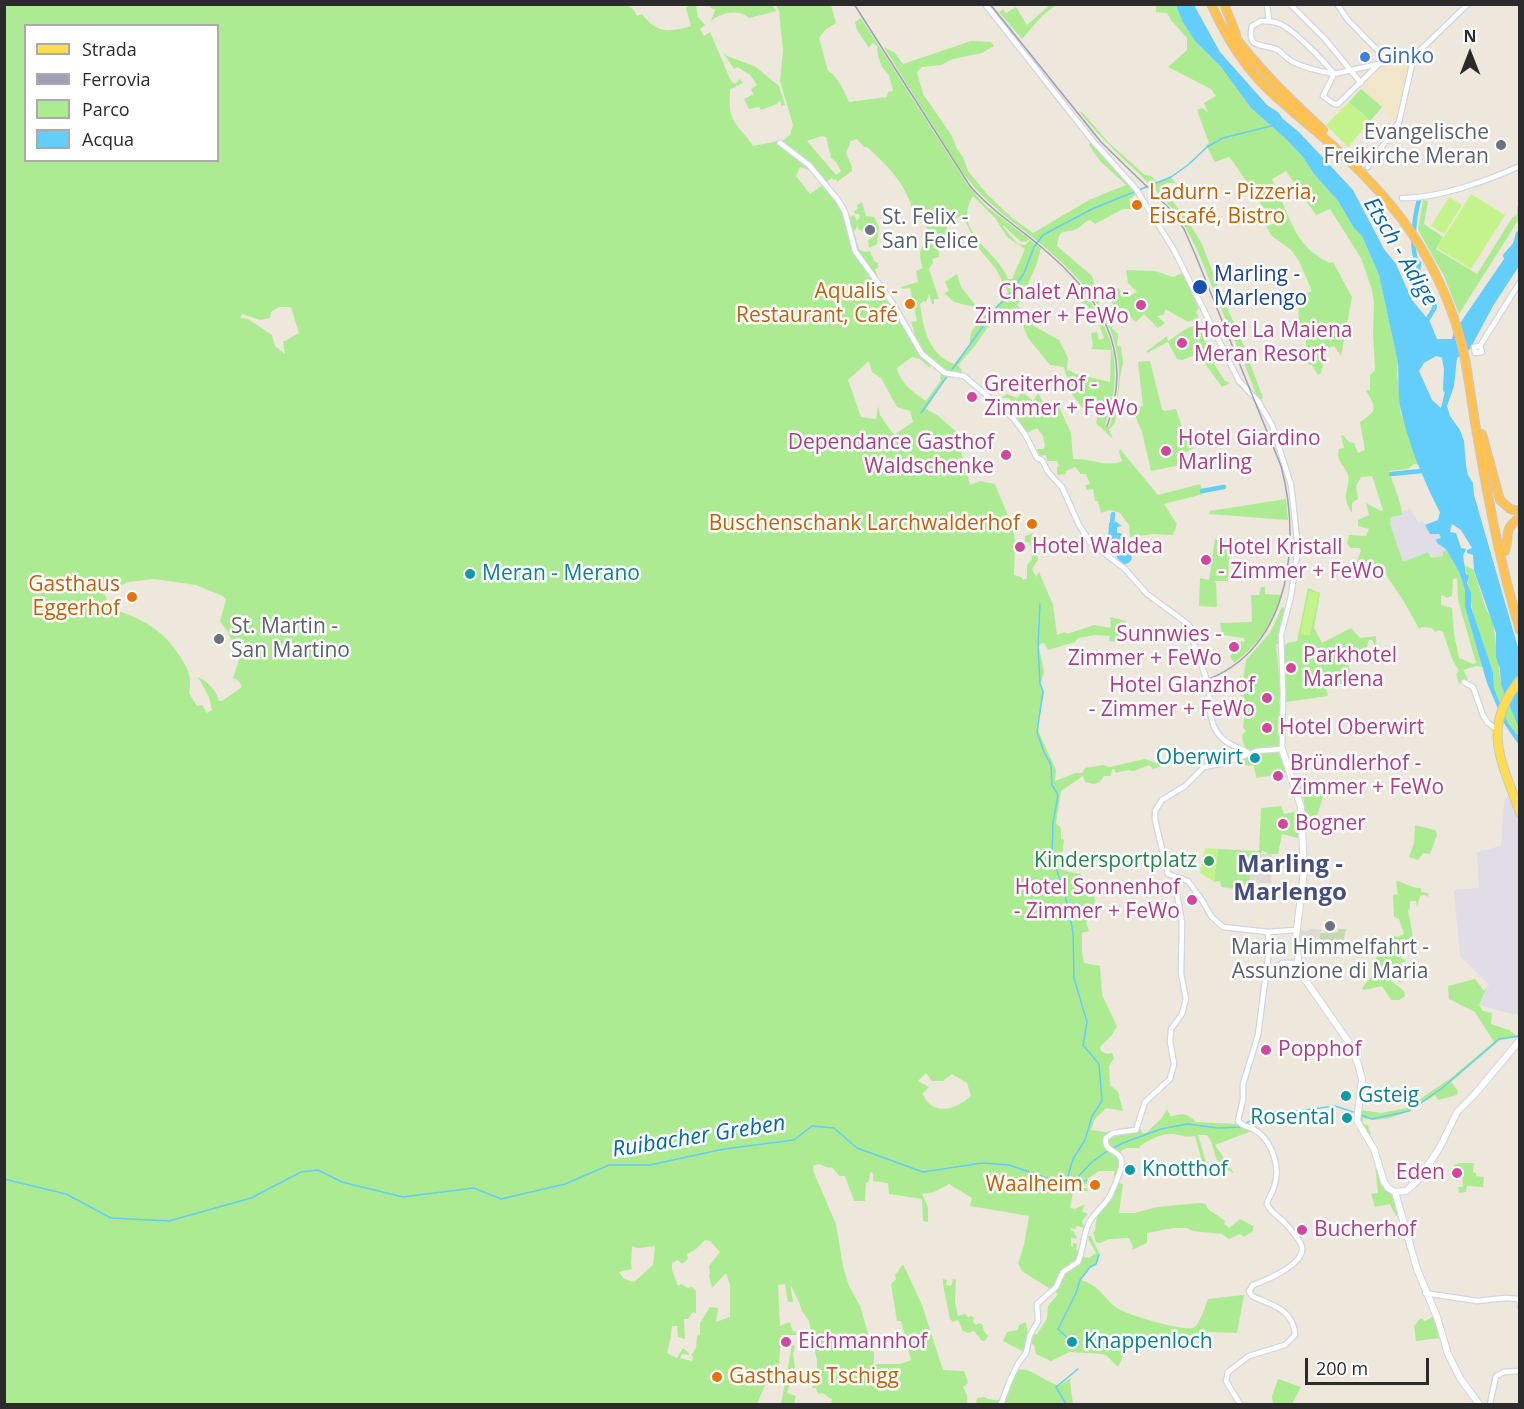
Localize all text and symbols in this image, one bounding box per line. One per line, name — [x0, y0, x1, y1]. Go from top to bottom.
legend — [24, 24, 219, 162]
north arrow — [1440, 24, 1500, 84]
text: N — [1463, 25, 1477, 47]
text: Strada — [82, 37, 137, 61]
place label: Ginko — [1377, 44, 1434, 70]
marker: Ginko — [1358, 50, 1372, 64]
text: Ferrovia — [82, 67, 150, 91]
text: Parco — [82, 97, 130, 121]
place label: Evangelische Freikirche Meran — [1324, 120, 1489, 170]
text: Acqua — [82, 127, 134, 151]
marker: Evangelische Freikirche Meran — [1494, 138, 1508, 152]
place label: Ladurn - Pizzeria, Eiscafé, Bistro — [1149, 180, 1317, 230]
water label: Etsch - Adige — [1357, 193, 1443, 311]
marker: Ladurn - Pizzeria, Eiscafé, Bistro — [1130, 198, 1144, 212]
place label: St. Felix - San Felice — [882, 205, 979, 255]
marker: St. Felix - San Felice — [863, 223, 877, 237]
place label: Marling - Marlengo — [1214, 262, 1307, 312]
marker: Marling - Marlengo — [1191, 278, 1209, 296]
place label: Aqualis - Restaurant, Café — [736, 279, 898, 329]
place label: Chalet Anna - Zimmer + FeWo — [975, 280, 1129, 330]
marker: Aqualis - Restaurant, Café — [903, 297, 917, 311]
marker: Chalet Anna - Zimmer + FeWo — [1134, 298, 1148, 312]
place label: Hotel La Maiena Meran Resort — [1194, 318, 1352, 368]
marker: Hotel La Maiena Meran Resort — [1175, 336, 1189, 350]
place label: Greiterhof - Zimmer + FeWo — [984, 372, 1138, 422]
marker: Greiterhof - Zimmer + FeWo — [965, 390, 979, 404]
place label: Hotel Giardino Marling — [1178, 426, 1321, 476]
place label: Dependance Gasthof Waldschenke — [788, 430, 994, 480]
marker: Hotel Giardino Marling — [1159, 444, 1173, 458]
marker: Dependance Gasthof Waldschenke — [999, 448, 1013, 462]
place label: Buschenschank Larchwalderhof — [709, 511, 1020, 537]
marker: Buschenschank Larchwalderhof — [1025, 517, 1039, 531]
place label: Hotel Waldea — [1032, 534, 1163, 560]
place label: Hotel Kristall - Zimmer + FeWo — [1218, 535, 1384, 585]
marker: Hotel Waldea — [1013, 540, 1027, 554]
marker: Hotel Kristall - Zimmer + FeWo — [1199, 553, 1213, 567]
place label: Meran - Merano — [482, 561, 640, 587]
marker: Meran - Merano — [463, 567, 477, 581]
place label: Gasthaus Eggerhof — [28, 572, 120, 622]
marker: Gasthaus Eggerhof — [125, 590, 139, 604]
place label: St. Martin - San Martino — [231, 614, 350, 664]
place label: Sunnwies - Zimmer + FeWo — [1068, 622, 1222, 672]
marker: St. Martin - San Martino — [212, 632, 226, 646]
marker: Sunnwies - Zimmer + FeWo — [1227, 640, 1241, 654]
place label: Parkhotel Marlena — [1303, 643, 1397, 693]
marker: Parkhotel Marlena — [1284, 661, 1298, 675]
place label: Hotel Glanzhof - Zimmer + FeWo — [1089, 673, 1255, 723]
marker: Hotel Glanzhof - Zimmer + FeWo — [1260, 691, 1274, 705]
place label: Hotel Oberwirt — [1279, 715, 1424, 741]
marker: Hotel Oberwirt — [1260, 721, 1274, 735]
place label: Oberwirt — [1156, 745, 1243, 771]
marker: Oberwirt — [1248, 751, 1262, 765]
place label: Bründlerhof - Zimmer + FeWo — [1290, 751, 1444, 801]
marker: Bründlerhof - Zimmer + FeWo — [1271, 769, 1285, 783]
place label: Bogner — [1295, 811, 1366, 837]
marker: Bogner — [1276, 817, 1290, 831]
place label: Kindersportplatz — [1034, 848, 1197, 874]
district label: Marling - Marlengo — [1233, 851, 1347, 907]
marker: Kindersportplatz — [1202, 854, 1216, 868]
place label: Hotel Sonnenhof - Zimmer + FeWo — [1014, 875, 1180, 925]
marker: Hotel Sonnenhof - Zimmer + FeWo — [1185, 893, 1199, 907]
marker: Maria Himmelfahrt - Assunzione di Maria — [1323, 919, 1337, 933]
place label: Maria Himmelfahrt - Assunzione di Maria — [1231, 935, 1429, 985]
place label: Popphof — [1278, 1037, 1362, 1063]
marker: Popphof — [1259, 1043, 1273, 1057]
place label: Gsteig — [1358, 1083, 1419, 1109]
marker: Gsteig — [1339, 1089, 1353, 1103]
place label: Rosental — [1250, 1105, 1335, 1131]
water label: Ruibacher Greben — [611, 1110, 787, 1164]
marker: Rosental — [1340, 1111, 1354, 1125]
place label: Knotthof — [1142, 1157, 1228, 1183]
place label: Eden — [1396, 1160, 1445, 1186]
marker: Knotthof — [1123, 1163, 1137, 1177]
marker: Eden — [1450, 1166, 1464, 1180]
place label: Waalheim — [986, 1172, 1083, 1198]
marker: Waalheim — [1088, 1178, 1102, 1192]
place label: Bucherhof — [1314, 1217, 1416, 1243]
marker: Bucherhof — [1295, 1223, 1309, 1237]
place label: Eichmannhof — [798, 1329, 927, 1355]
place label: Knappenloch — [1084, 1329, 1213, 1355]
marker: Eichmannhof — [779, 1335, 793, 1349]
marker: Knappenloch — [1065, 1335, 1079, 1349]
scale bar — [1308, 1346, 1432, 1384]
text: 200 m — [1316, 1356, 1368, 1380]
place label: Gasthaus Tschigg — [729, 1364, 899, 1390]
marker: Gasthaus Tschigg — [710, 1370, 724, 1384]

